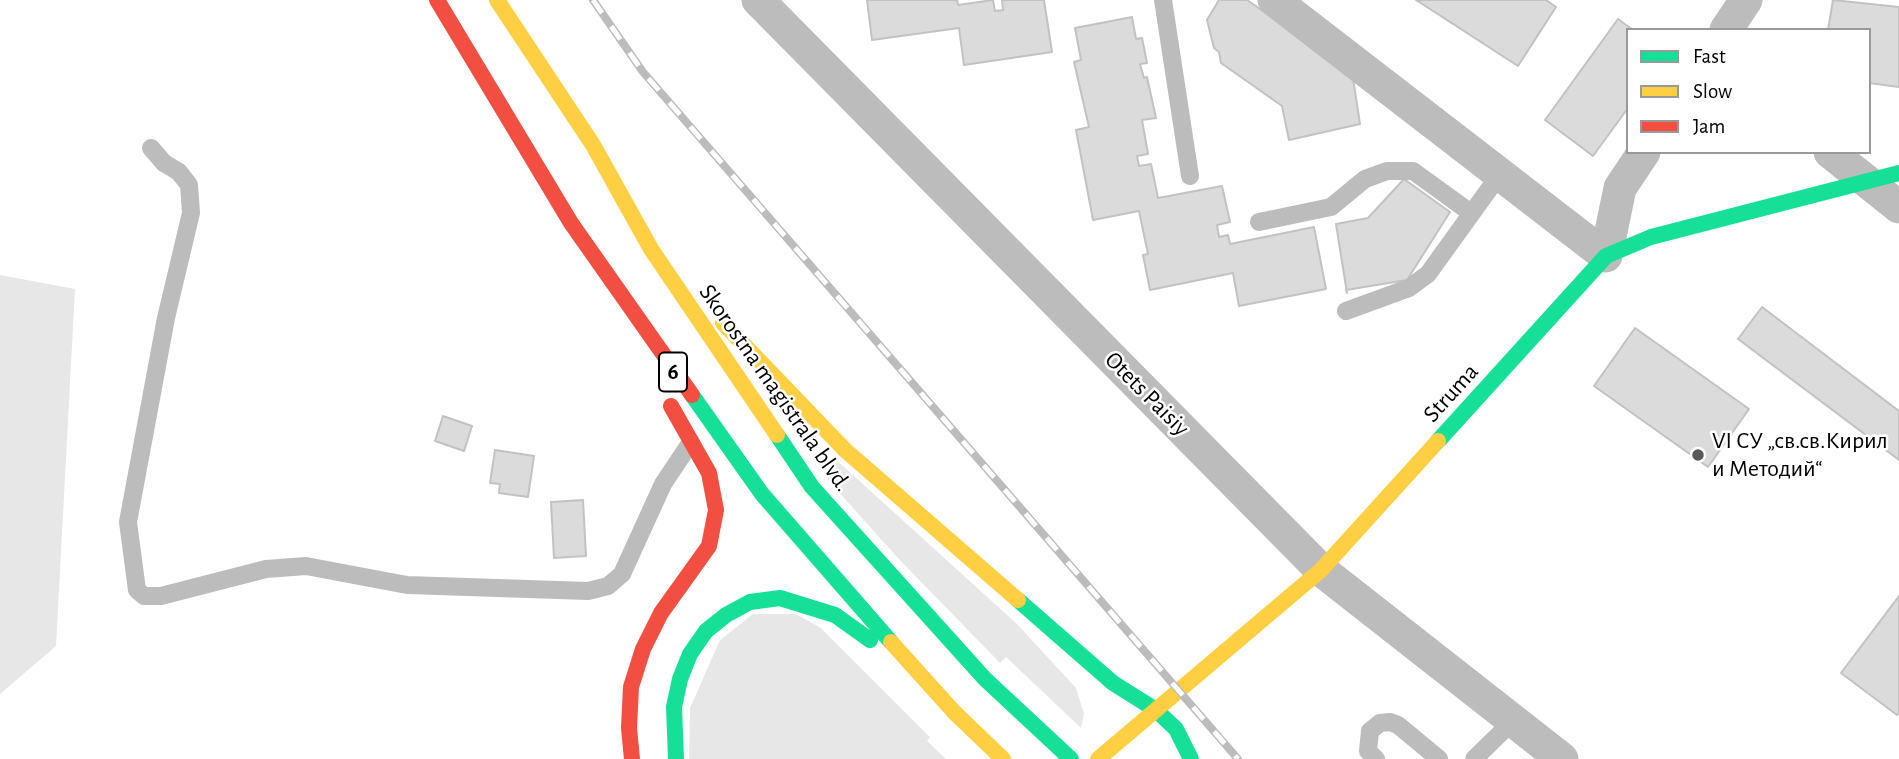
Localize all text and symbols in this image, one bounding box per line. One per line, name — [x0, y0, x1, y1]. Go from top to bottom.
legend — [1626, 28, 1871, 154]
text: Fast — [1693, 46, 1726, 67]
text: Slow — [1693, 81, 1732, 102]
text: Jam — [1693, 116, 1725, 137]
street label: Skorostna magistrala blvd. — [692, 279, 858, 497]
street label: Otets Paisiy — [1099, 346, 1195, 442]
road number: 6 — [659, 352, 687, 392]
street label: Struma — [1417, 358, 1485, 428]
place label: VI СУ „св.св.Кирил и Методий“ — [1712, 427, 1888, 483]
marker: VI СУ „св.св.Кирил и Методий“ — [1690, 447, 1706, 463]

